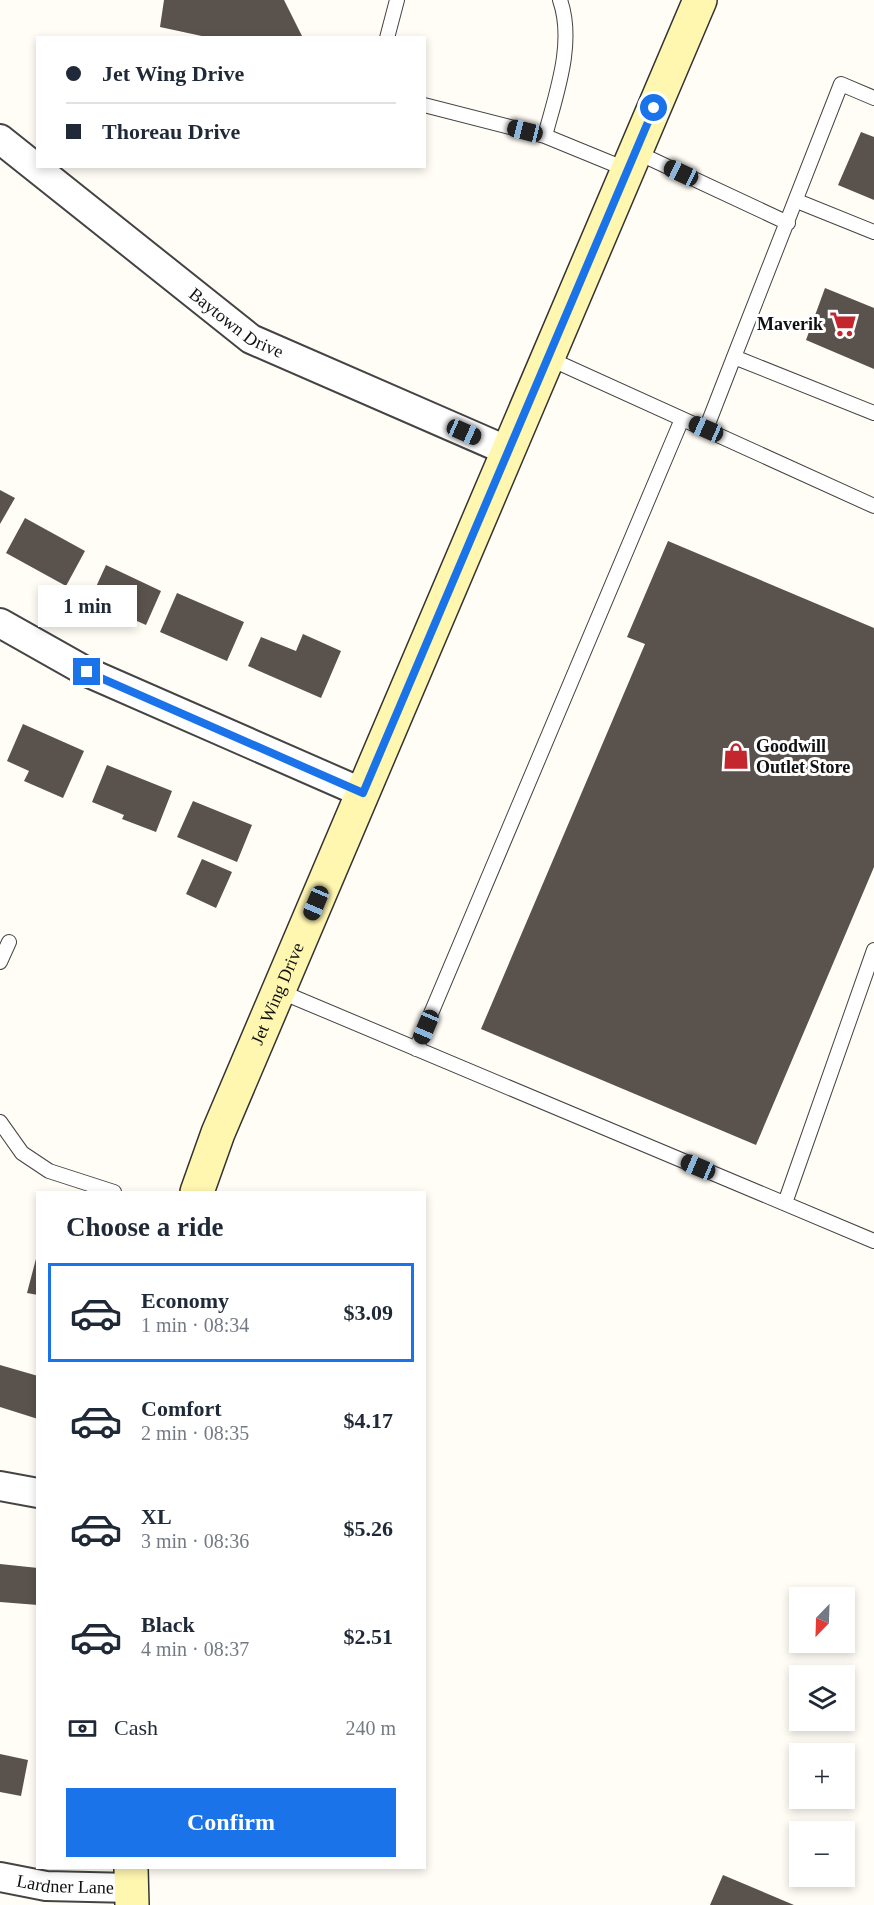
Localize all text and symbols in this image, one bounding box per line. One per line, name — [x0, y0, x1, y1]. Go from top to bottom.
text: Jet Wing Drive — [102, 61, 244, 86]
route start — [640, 94, 667, 121]
car — [505, 118, 545, 144]
text: Thoreau Drive — [102, 119, 240, 144]
car — [661, 157, 701, 189]
street label: Baytown Drive — [185, 284, 286, 362]
supermarket icon: Maverik — [828, 309, 858, 339]
place label: Maverik — [757, 314, 823, 334]
car — [686, 413, 726, 445]
car — [444, 416, 484, 448]
callout: 1 min — [38, 585, 136, 627]
text: 1 min — [63, 595, 112, 617]
route end — [73, 658, 100, 685]
place label: Goodwill Outlet Store — [756, 736, 850, 777]
shop icon: Goodwill Outlet Store — [721, 741, 751, 771]
car — [301, 883, 331, 923]
street label: Jet Wing Drive — [247, 940, 308, 1048]
car — [411, 1007, 441, 1047]
car — [678, 1152, 718, 1182]
text: Choose a ride — [66, 1212, 224, 1242]
icon: car — [69, 1286, 123, 1340]
text: Economy — [141, 1288, 229, 1313]
text: $3.09 — [344, 1300, 393, 1325]
text: 1 min · 08:34 — [141, 1314, 249, 1336]
icon: car — [69, 1394, 123, 1448]
text: Comfort — [141, 1396, 222, 1421]
text: $4.17 — [344, 1408, 393, 1433]
text: 2 min · 08:35 — [141, 1422, 249, 1444]
icon: car — [69, 1502, 123, 1556]
text: XL — [141, 1504, 172, 1529]
text: $5.26 — [344, 1516, 393, 1541]
text: 3 min · 08:36 — [141, 1530, 249, 1552]
north arrow — [789, 1587, 855, 1653]
map controls — [789, 1587, 855, 1887]
icon: car — [69, 1610, 123, 1664]
text: Black — [141, 1612, 195, 1637]
text: $2.51 — [344, 1624, 393, 1649]
text: 4 min · 08:37 — [141, 1638, 249, 1660]
button: layers — [789, 1665, 855, 1731]
icon: cash — [66, 1712, 99, 1745]
text: Cash — [114, 1715, 158, 1740]
text: 240 m — [345, 1717, 396, 1739]
button: + — [789, 1743, 855, 1809]
button: Confirm — [66, 1788, 396, 1857]
button: − — [789, 1821, 855, 1887]
street label: Lardner Lane — [15, 1870, 114, 1898]

